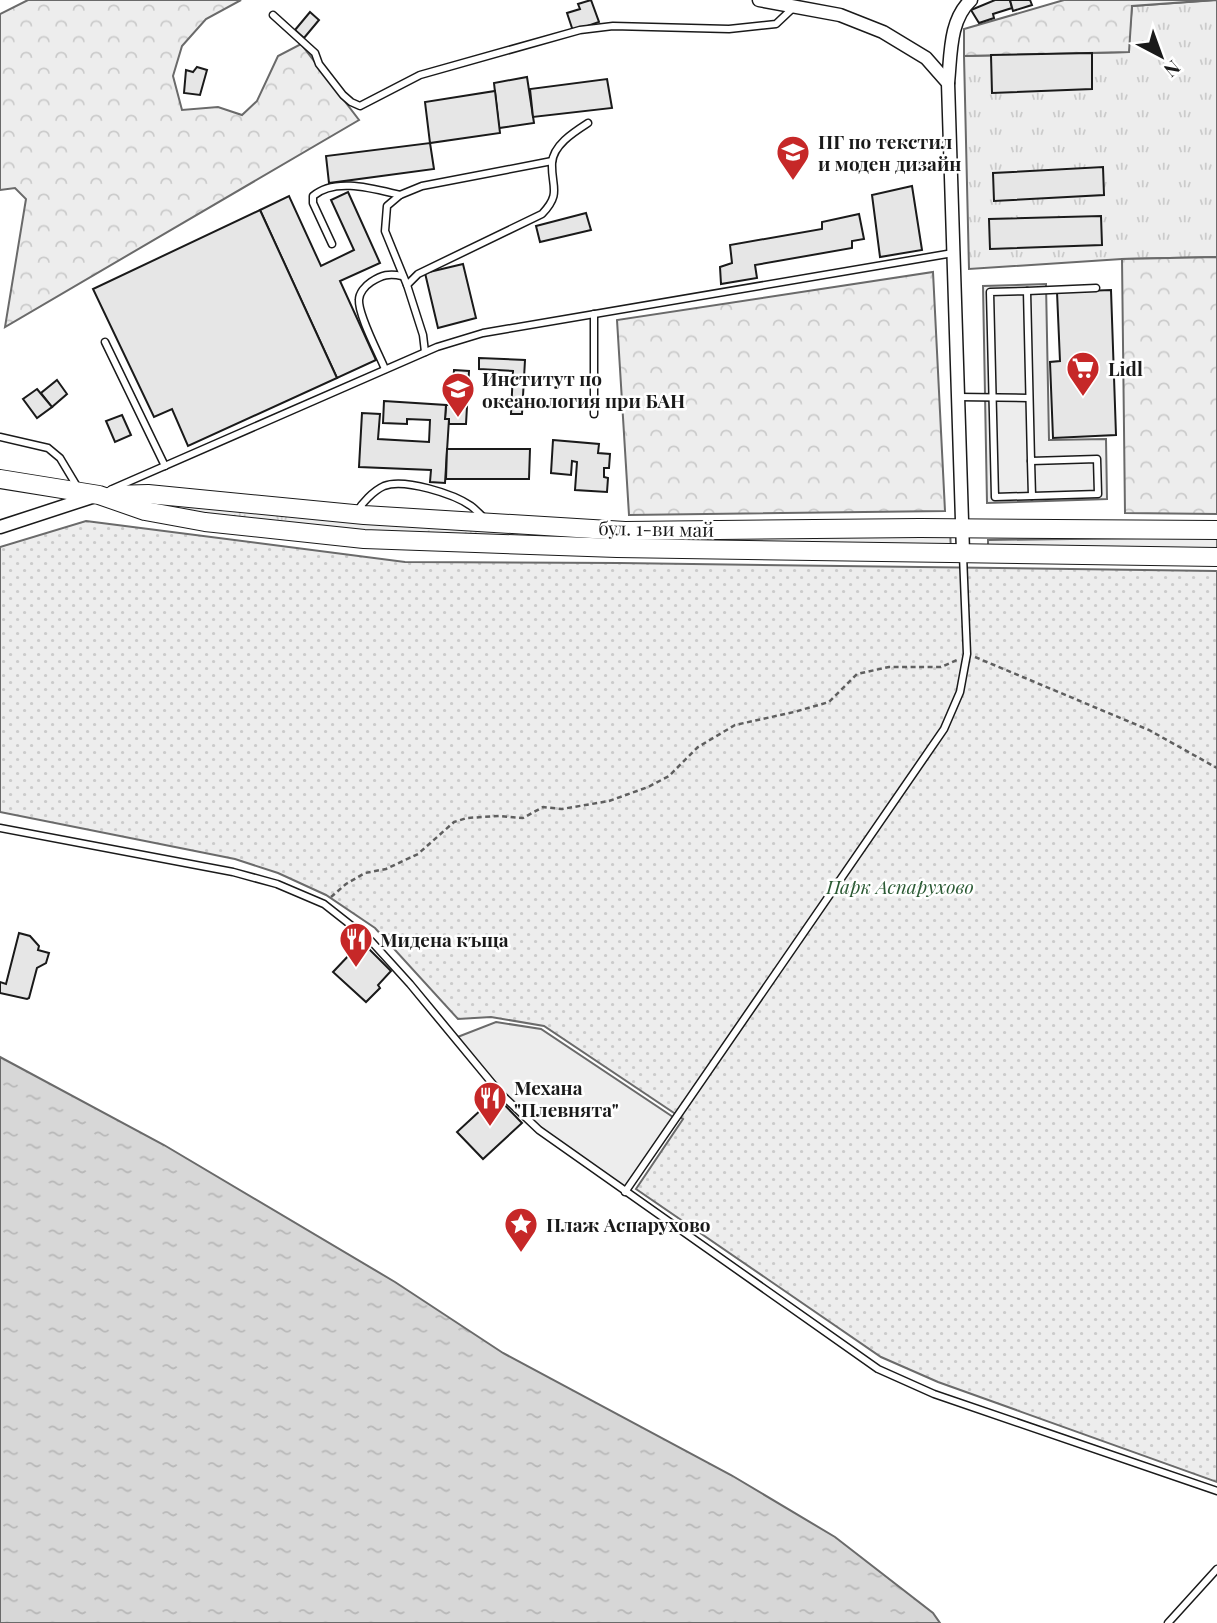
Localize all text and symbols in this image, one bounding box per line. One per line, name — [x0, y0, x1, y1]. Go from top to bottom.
north arrow — [1126, 21, 1196, 91]
text: N — [1159, 55, 1187, 84]
place label: ПГ по текстил и моден дизайн — [818, 128, 961, 176]
school or university icon: ПГ по текстил и моден дизайн — [774, 133, 812, 182]
supermarket icon: Lidl — [1064, 349, 1102, 398]
place label: Lidl — [1108, 355, 1143, 381]
place label: Институт по океанология при БАН — [482, 365, 685, 413]
school or university icon: Институт по океанология при БАН — [439, 370, 477, 419]
street label: бул. 1-ви май — [598, 514, 714, 542]
park label: Парк Аспарухово — [825, 873, 974, 899]
restaurant icon: Мидена къща — [337, 920, 375, 969]
place label: Мидена къща — [380, 926, 509, 952]
place label: Механа "Плевнята" — [514, 1074, 619, 1122]
restaurant icon: Механа "Плевнята" — [471, 1079, 509, 1128]
place icon: Плаж Аспарухово — [502, 1205, 540, 1254]
place label: Плаж Аспарухово — [546, 1211, 711, 1237]

